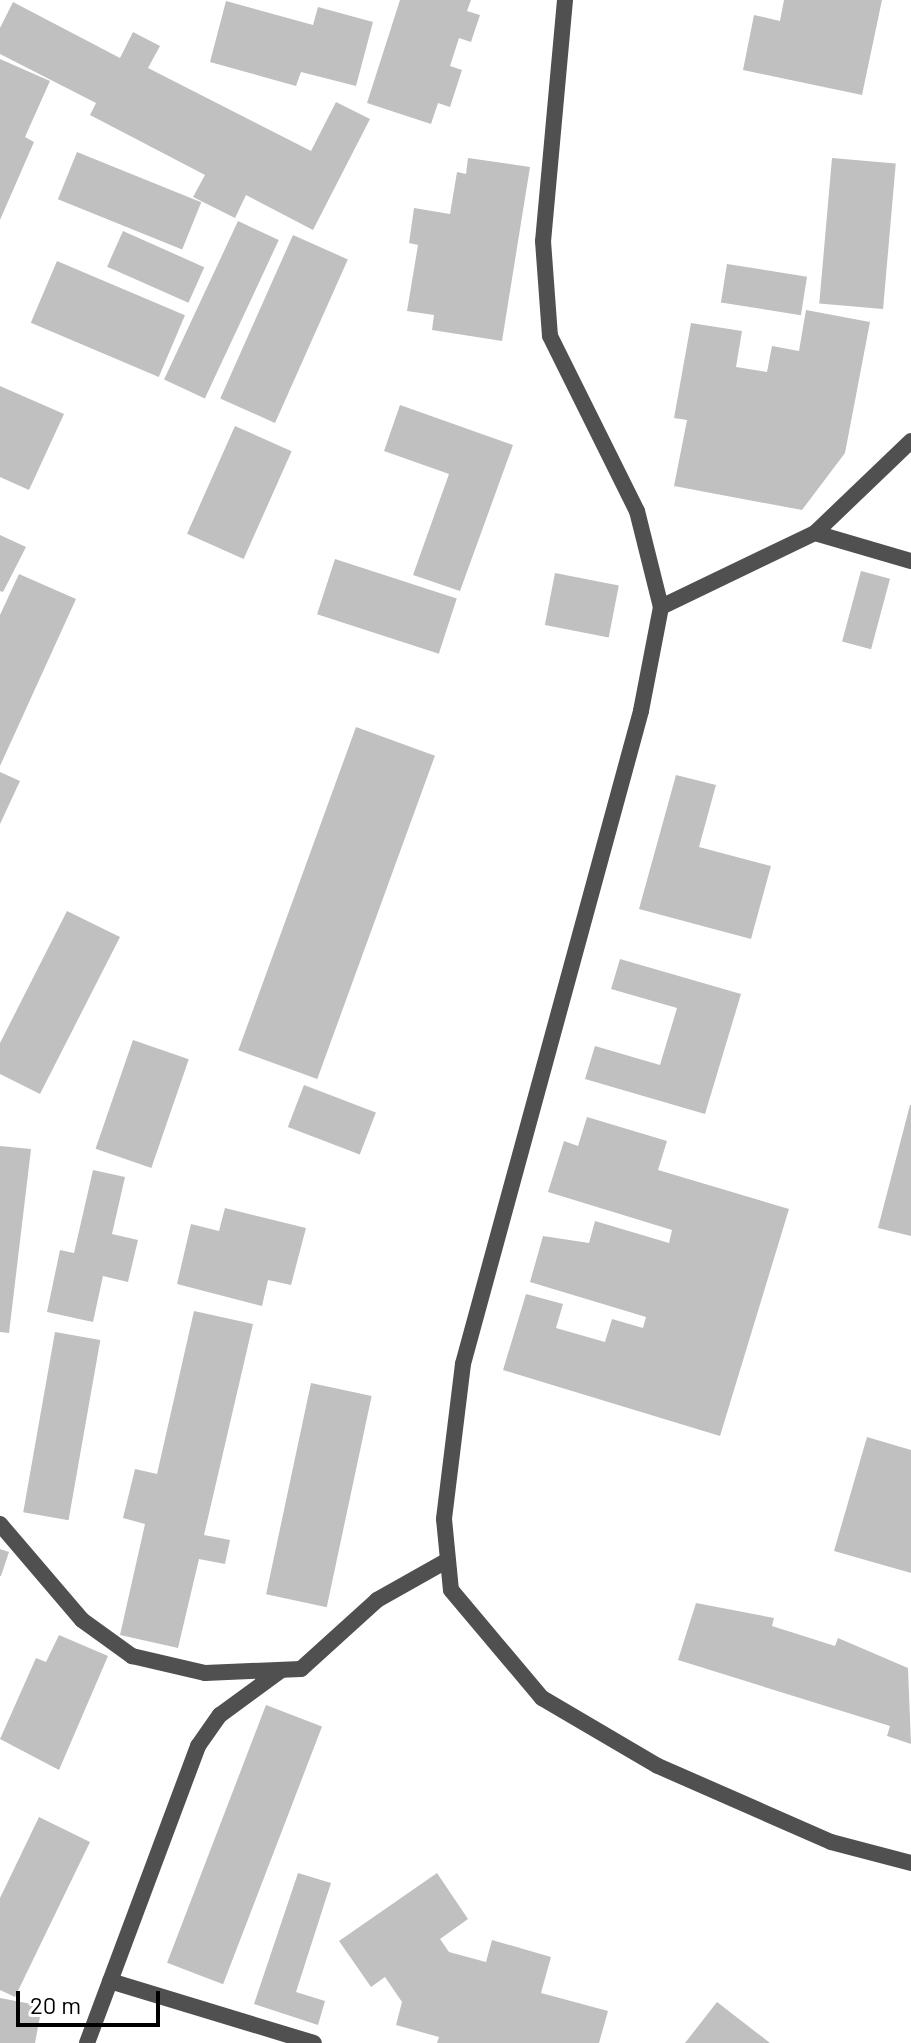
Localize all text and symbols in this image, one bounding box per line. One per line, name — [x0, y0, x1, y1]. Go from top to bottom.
scale bar — [20, 1975, 164, 2025]
text: 20 m — [30, 1990, 81, 2019]

